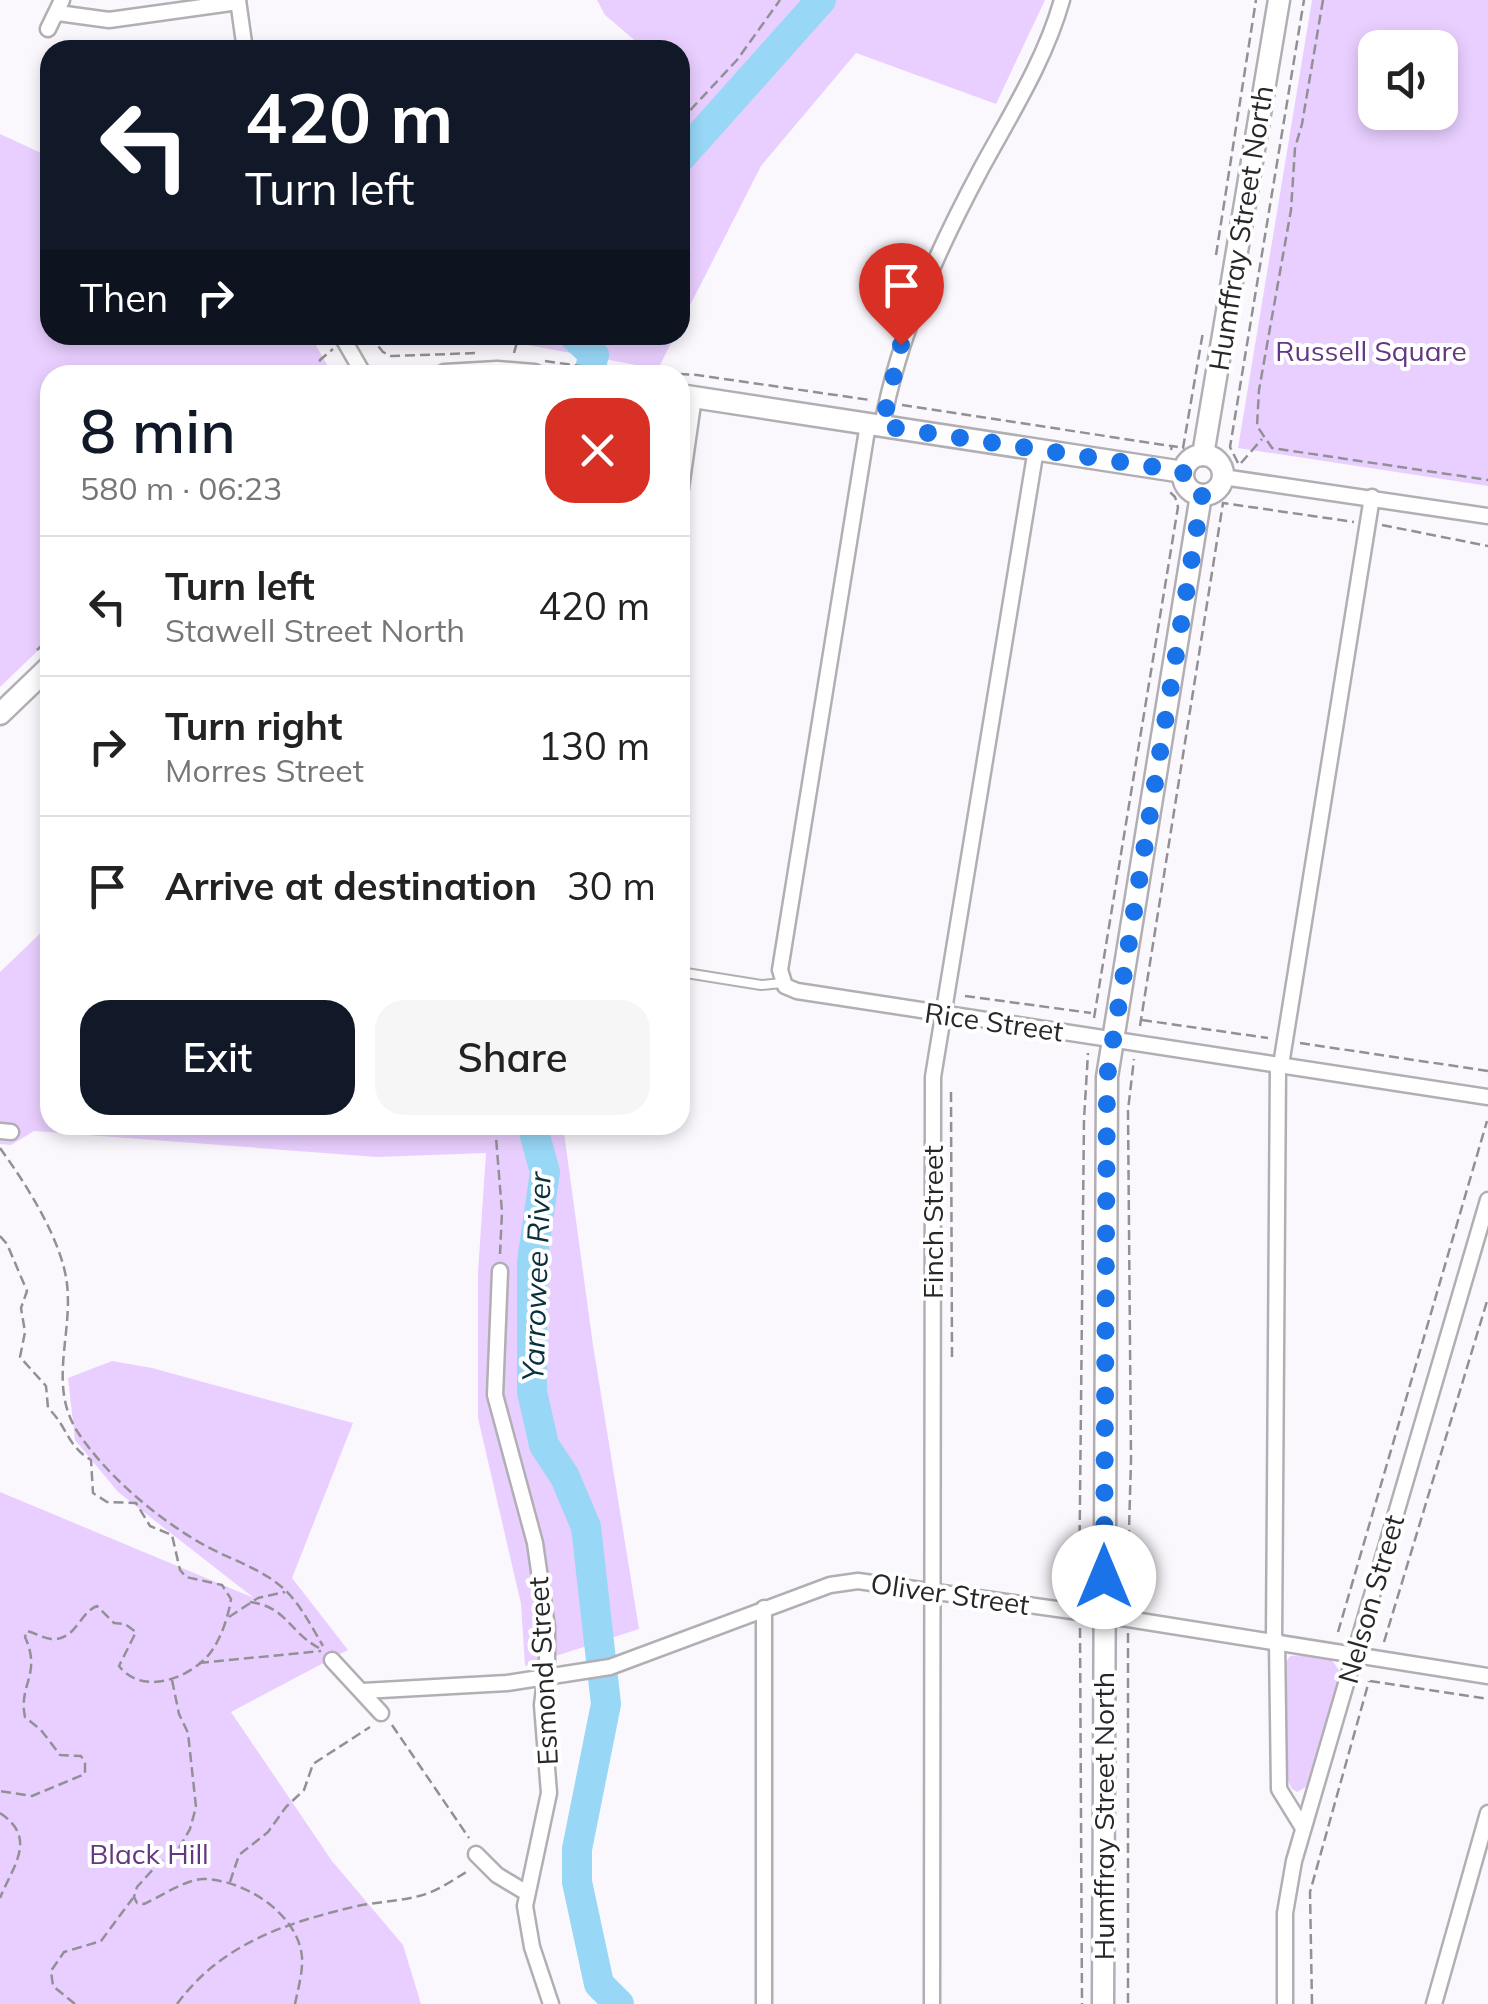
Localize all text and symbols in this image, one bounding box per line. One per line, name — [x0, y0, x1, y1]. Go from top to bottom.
map controls — [1358, 30, 1458, 130]
button: sound — [1358, 30, 1458, 130]
text: 420 m — [245, 73, 453, 161]
icon: left — [80, 80, 210, 210]
street label: Humffray Street North — [1201, 83, 1280, 373]
text: Turn left — [245, 160, 414, 216]
pin — [859, 243, 944, 346]
icon: arrive — [874, 258, 929, 313]
icon: right — [188, 270, 243, 325]
text: Then — [80, 274, 168, 322]
park label: Russell Square — [1275, 333, 1467, 368]
text: 8 min — [80, 393, 236, 468]
button: close — [545, 398, 650, 503]
text: 580 m · 06:23 — [80, 468, 282, 508]
text: Turn left — [165, 562, 315, 610]
icon: left — [80, 579, 135, 634]
text: 420 m — [538, 582, 650, 630]
text: Stawell Street North — [165, 610, 465, 650]
text: Turn right — [165, 702, 342, 750]
icon: right — [80, 719, 135, 774]
text: 130 m — [538, 722, 650, 770]
text: Morres Street — [165, 750, 364, 790]
icon: arrive — [80, 859, 135, 914]
text: Arrive at destination — [165, 862, 537, 910]
text: 30 m — [567, 862, 656, 910]
street label: Rice Street — [923, 994, 1066, 1049]
button: Exit — [80, 1000, 355, 1115]
button: Share — [375, 1000, 650, 1115]
street label: Finch Street — [915, 1145, 950, 1299]
water label: Yarrowee River — [513, 1170, 559, 1382]
street label: Nelson Street — [1330, 1510, 1411, 1687]
position arrow — [1052, 1525, 1156, 1629]
street label: Oliver Street — [869, 1565, 1032, 1622]
street label: Esmond Street — [520, 1576, 565, 1766]
street label: Humffray Street North — [1086, 1672, 1121, 1960]
park label: Black Hill — [89, 1836, 209, 1871]

